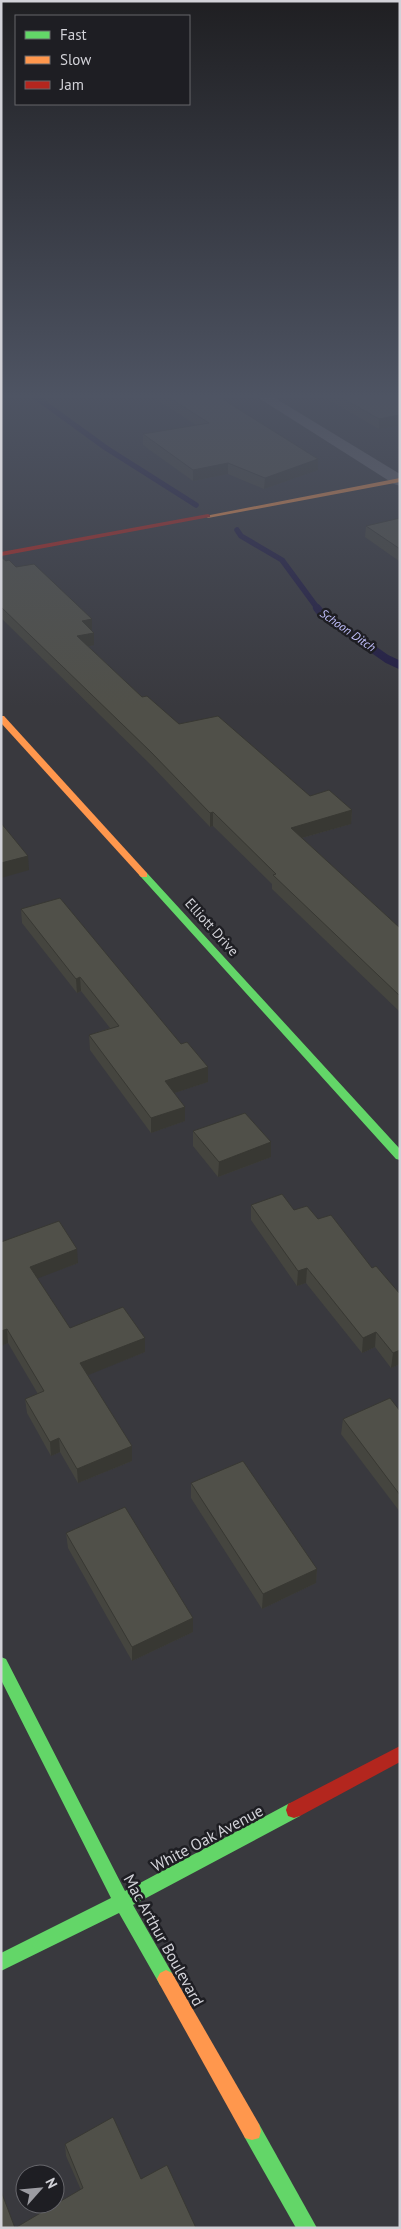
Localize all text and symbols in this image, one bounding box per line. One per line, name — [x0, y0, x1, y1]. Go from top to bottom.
legend — [15, 15, 190, 105]
text: Fast — [60, 25, 87, 44]
text: Slow — [60, 50, 91, 69]
text: Jam — [59, 75, 84, 94]
water label: Schoon Ditch — [317, 605, 379, 655]
street label: Elliott Drive — [181, 894, 243, 960]
street label: White Oak Avenue — [148, 1800, 266, 1876]
street label: Mac Arthur Boulevard — [119, 1871, 209, 2009]
north arrow — [15, 2164, 65, 2214]
text: N — [41, 2175, 62, 2191]

